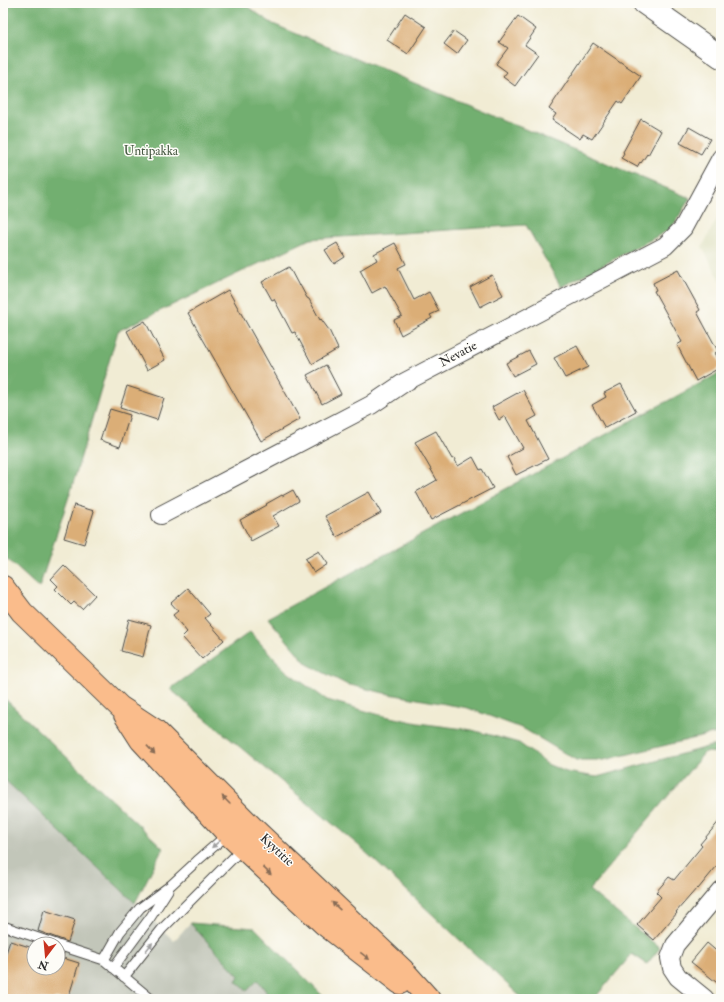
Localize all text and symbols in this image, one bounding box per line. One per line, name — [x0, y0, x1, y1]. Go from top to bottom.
park label: Untipakka — [124, 143, 179, 160]
street label: Nevatie — [436, 337, 480, 371]
one-way arrow — [146, 745, 155, 755]
one-way arrow — [221, 795, 230, 805]
street label: Kyytitie — [256, 830, 298, 871]
one-way arrow — [211, 839, 222, 848]
one-way arrow — [262, 866, 272, 875]
one-way arrow — [331, 902, 341, 911]
north arrow — [26, 936, 66, 976]
one-way arrow — [144, 941, 153, 952]
one-way arrow — [359, 952, 370, 960]
text: N — [36, 957, 51, 973]

